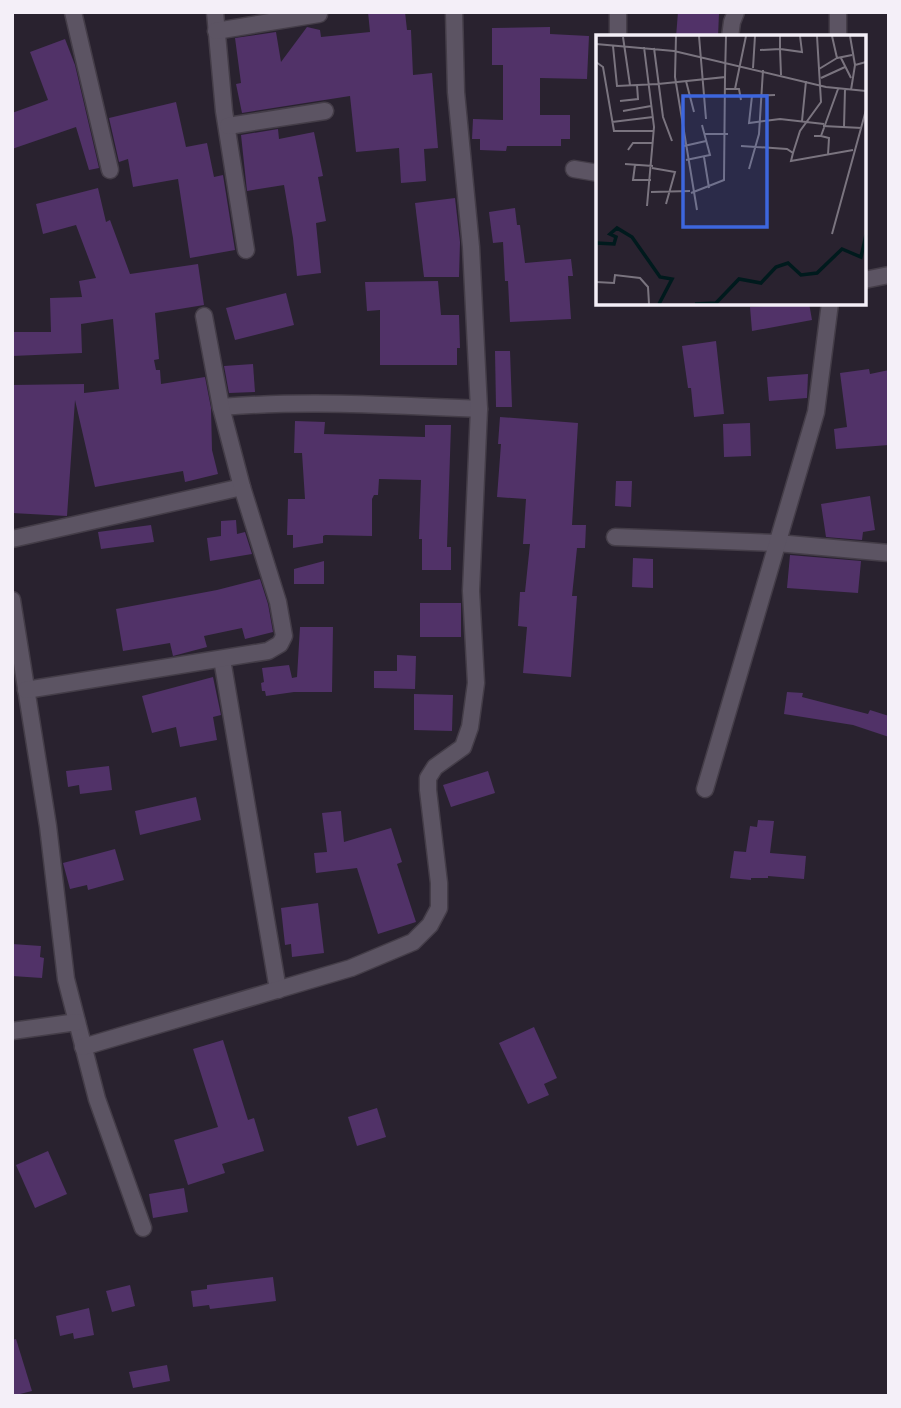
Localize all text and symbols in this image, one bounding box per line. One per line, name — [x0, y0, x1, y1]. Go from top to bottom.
inset map — [596, 35, 866, 304]

